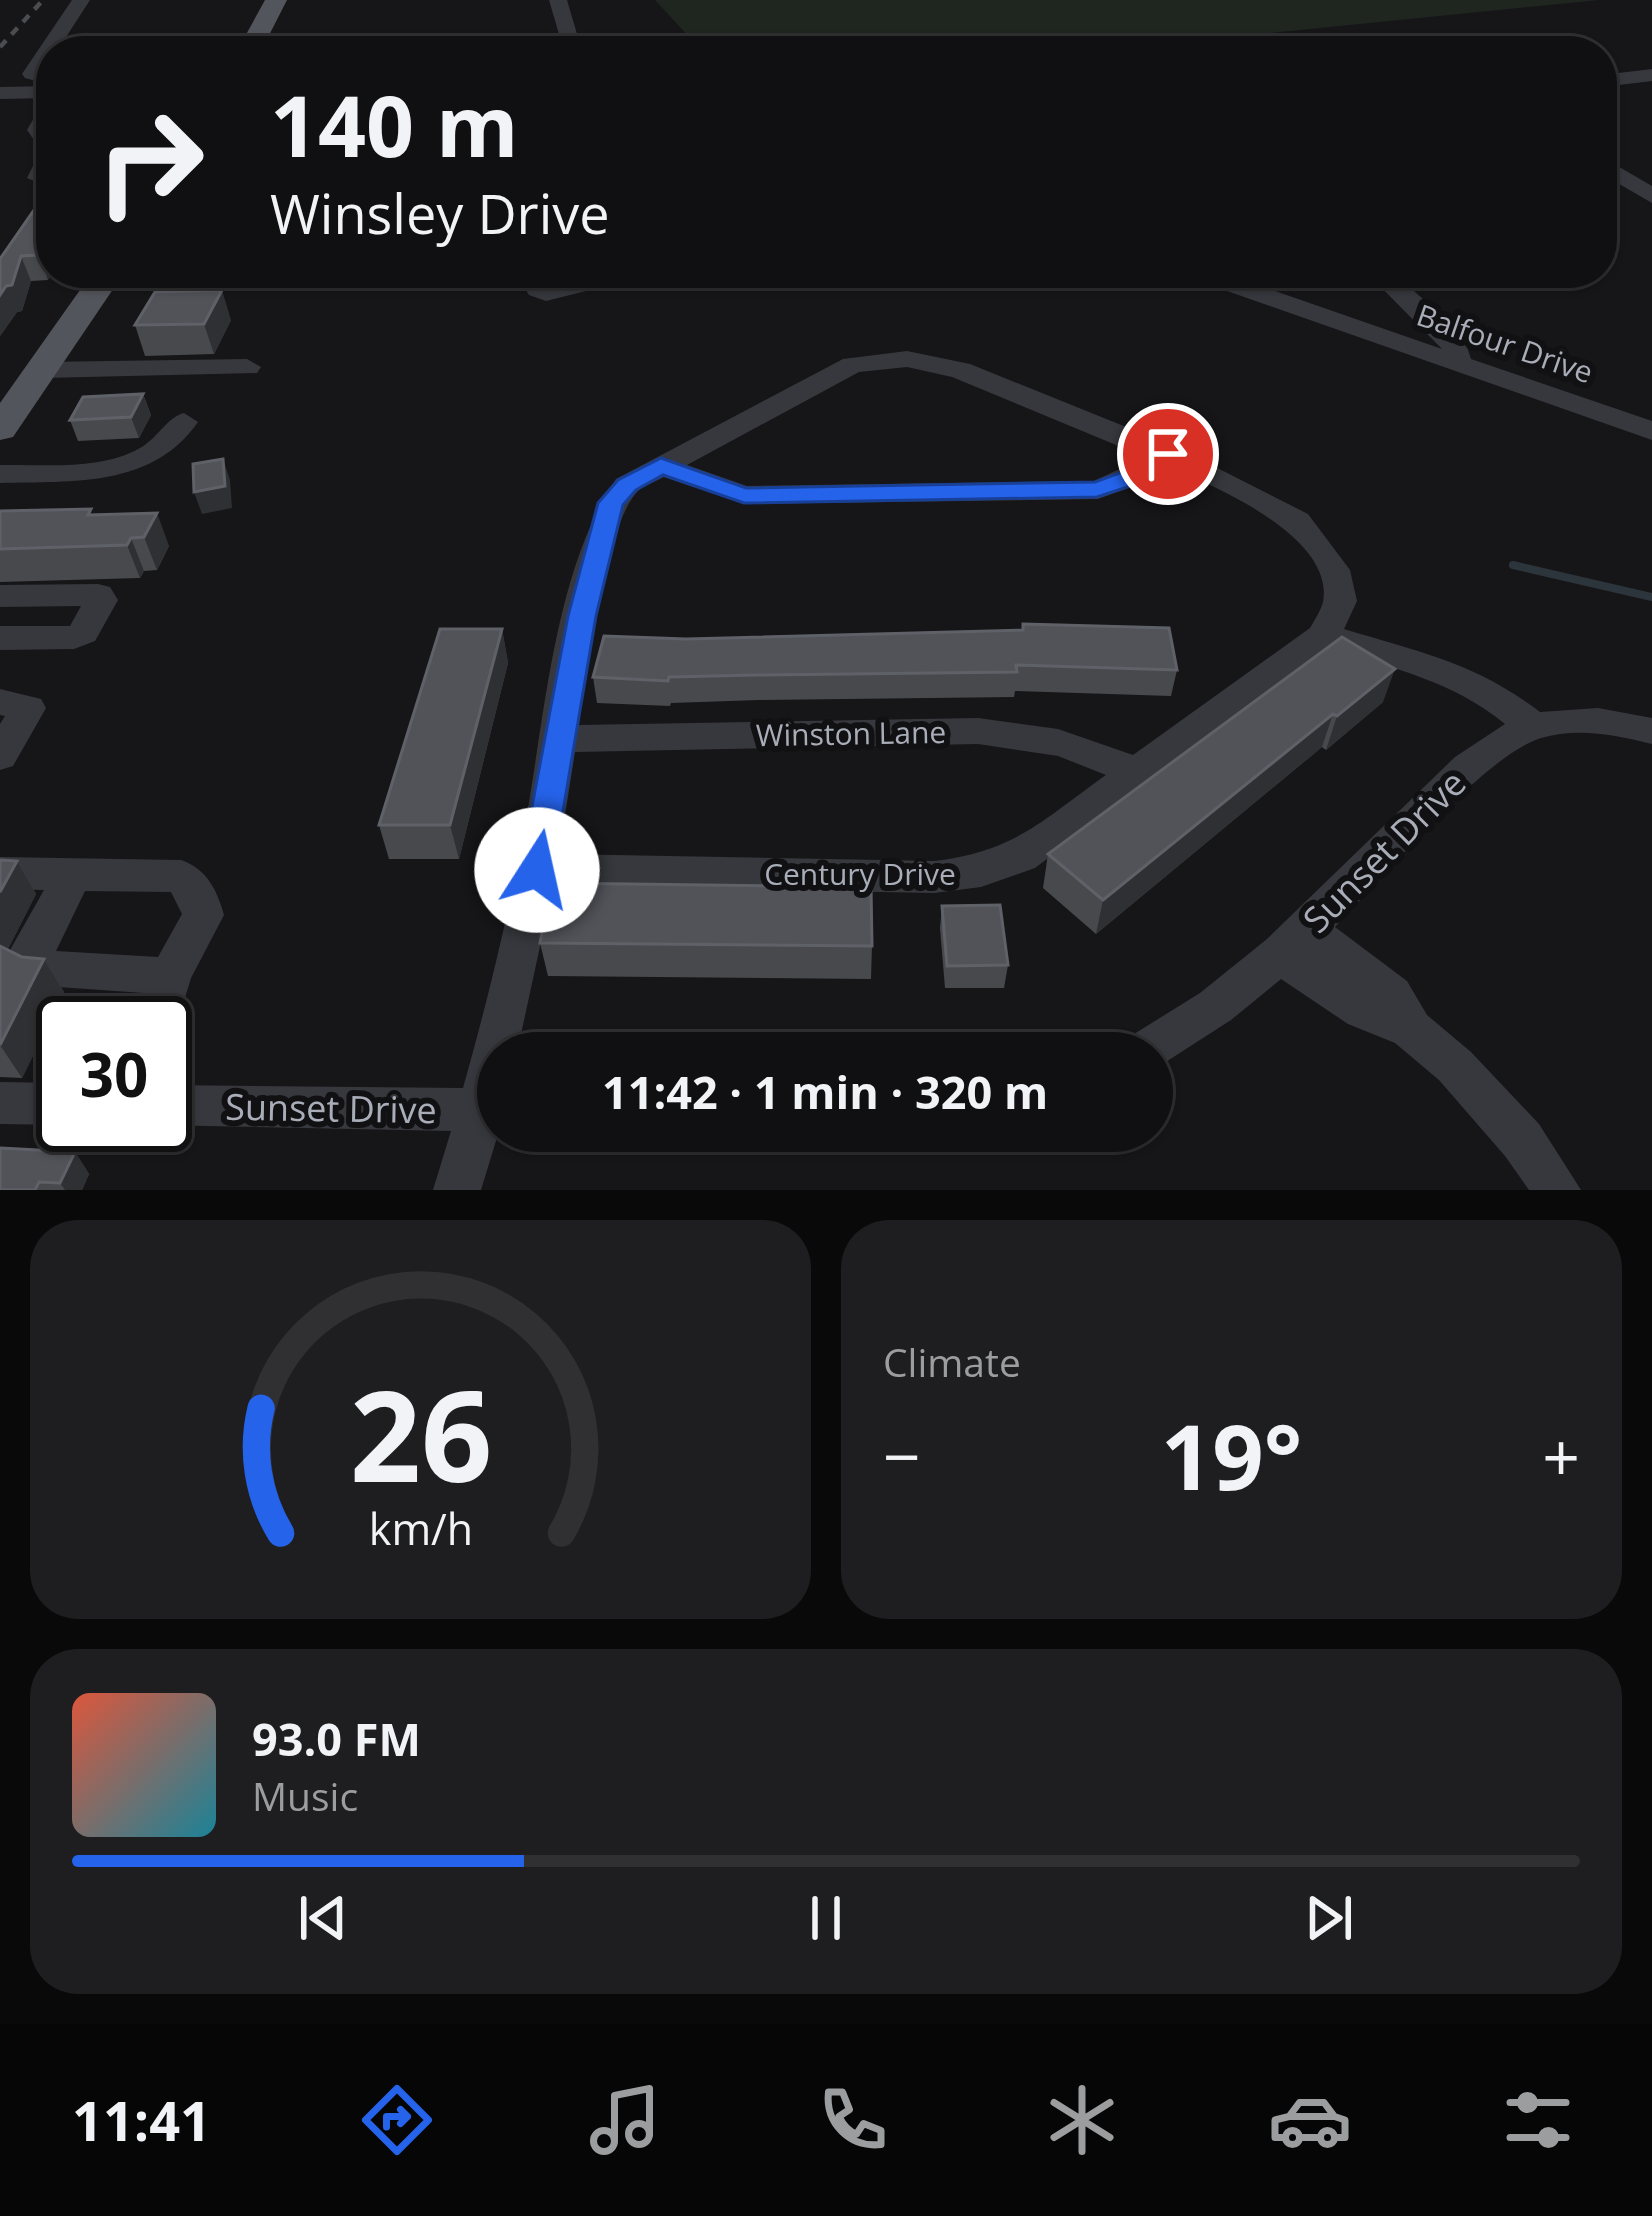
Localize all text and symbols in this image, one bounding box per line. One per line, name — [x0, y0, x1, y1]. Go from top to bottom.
text: 140 m — [270, 67, 518, 182]
icon: right — [72, 84, 228, 240]
text: Winsley Drive — [270, 176, 610, 250]
street label: Balfour Drive — [1412, 294, 1598, 392]
pin — [1117, 403, 1219, 505]
icon: arrive — [1135, 421, 1201, 487]
street label: Winston Lane — [755, 711, 947, 755]
street label: Sunset Drive — [1292, 759, 1476, 943]
position arrow — [474, 807, 600, 933]
street label: Century Drive — [764, 853, 956, 894]
speed limit sign: 30 — [36, 996, 192, 1152]
text: 11:42 · 1 min · 320 m — [602, 1061, 1048, 1122]
street label: Sunset Drive — [225, 1082, 437, 1134]
text: Climate — [883, 1335, 1021, 1388]
text: 26 — [349, 1349, 492, 1519]
text: 19° — [1161, 1394, 1302, 1516]
text: − — [883, 1410, 921, 1500]
text: + — [1542, 1410, 1580, 1500]
text: km/h — [368, 1498, 473, 1557]
text: 93.0 FM — [252, 1708, 421, 1769]
text: Music — [252, 1769, 358, 1822]
icon: previous — [290, 1885, 356, 1951]
icon: pause — [793, 1885, 859, 1951]
icon: next — [1296, 1885, 1362, 1951]
icon: directions — [355, 2078, 439, 2162]
icon: music — [583, 2078, 667, 2162]
icon: phone — [811, 2078, 895, 2162]
icon: climate — [1040, 2078, 1124, 2162]
icon: car — [1268, 2078, 1352, 2162]
icon: filters — [1496, 2078, 1580, 2162]
text: 11:41 — [72, 2083, 211, 2157]

